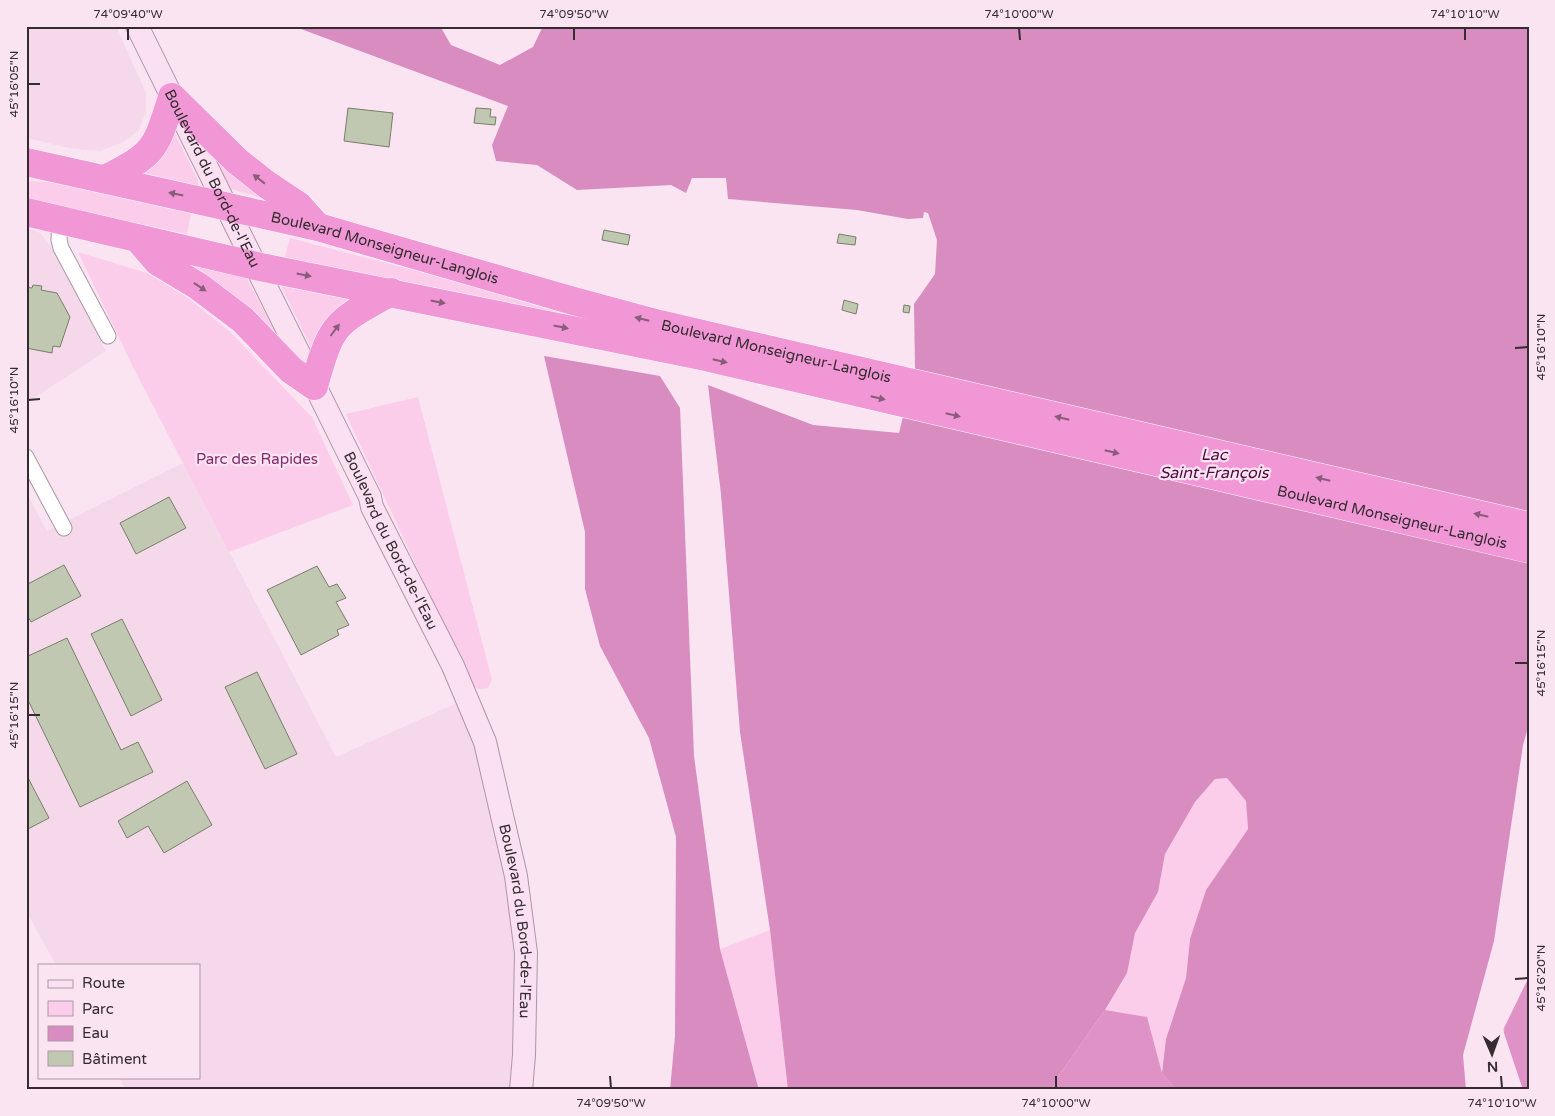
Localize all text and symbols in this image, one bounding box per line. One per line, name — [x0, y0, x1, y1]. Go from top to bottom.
text: 74°09'40"W — [93, 7, 163, 21]
text: 74°09'50"W — [539, 7, 609, 21]
text: 74°10'00"W — [984, 7, 1054, 21]
text: 74°10'10"W — [1430, 7, 1500, 21]
text: 45°16'05"N — [7, 51, 21, 117]
street label: Boulevard du Bord-de-l'Eau — [161, 86, 264, 270]
one-way arrow — [253, 173, 266, 184]
one-way arrow — [169, 190, 184, 198]
street label: Boulevard Monseigneur-Langlois — [269, 208, 501, 288]
one-way arrow — [296, 272, 312, 280]
one-way arrow — [193, 282, 207, 292]
one-way arrow — [431, 298, 446, 306]
text: 45°16'10"N — [1534, 314, 1548, 380]
one-way arrow — [635, 315, 650, 323]
street label: Boulevard Monseigneur-Langlois — [659, 316, 893, 387]
one-way arrow — [330, 323, 340, 337]
one-way arrow — [553, 324, 569, 332]
one-way arrow — [712, 357, 728, 365]
text: 45°16'10"N — [7, 367, 21, 433]
one-way arrow — [870, 394, 885, 402]
one-way arrow — [946, 411, 961, 419]
one-way arrow — [1055, 414, 1070, 422]
water label: Lac Saint-François — [1159, 445, 1270, 483]
street label: Boulevard du Bord-de-l'Eau — [340, 448, 442, 633]
one-way arrow — [1104, 448, 1119, 456]
park label: Parc des Rapides — [196, 450, 318, 468]
one-way arrow — [1315, 475, 1331, 483]
street label: Boulevard Monseigneur-Langlois — [1275, 482, 1509, 553]
one-way arrow — [1474, 511, 1489, 519]
text: 45°16'15"N — [1534, 630, 1548, 696]
text: 45°16'15"N — [7, 682, 21, 748]
street label: Boulevard du Bord-de-l'Eau — [495, 822, 535, 1019]
text: 45°16'20"N — [1534, 945, 1548, 1011]
legend — [38, 964, 200, 1078]
text: Route — [82, 974, 125, 992]
text: Parc — [82, 1000, 114, 1018]
text: Eau — [82, 1024, 109, 1042]
north arrow — [1468, 1028, 1518, 1078]
text: Bâtiment — [82, 1050, 147, 1068]
text: N — [1487, 1058, 1498, 1075]
text: 74°09'50"W — [576, 1096, 646, 1110]
text: 74°10'00"W — [1021, 1096, 1091, 1110]
text: 74°10'10"W — [1467, 1096, 1537, 1110]

